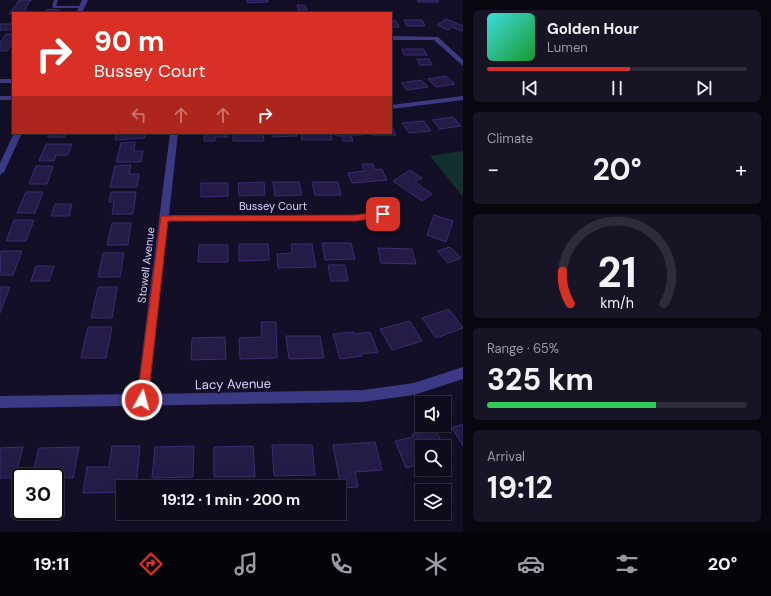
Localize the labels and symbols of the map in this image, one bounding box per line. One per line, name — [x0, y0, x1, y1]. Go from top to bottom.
pin — [366, 197, 400, 231]
street label: Bussey Court — [239, 199, 307, 213]
street label: Stowell Avenue — [134, 226, 158, 304]
street label: Lacy Avenue — [195, 375, 271, 393]
position arrow — [121, 379, 163, 421]
speed limit sign: 30 — [12, 468, 64, 520]

